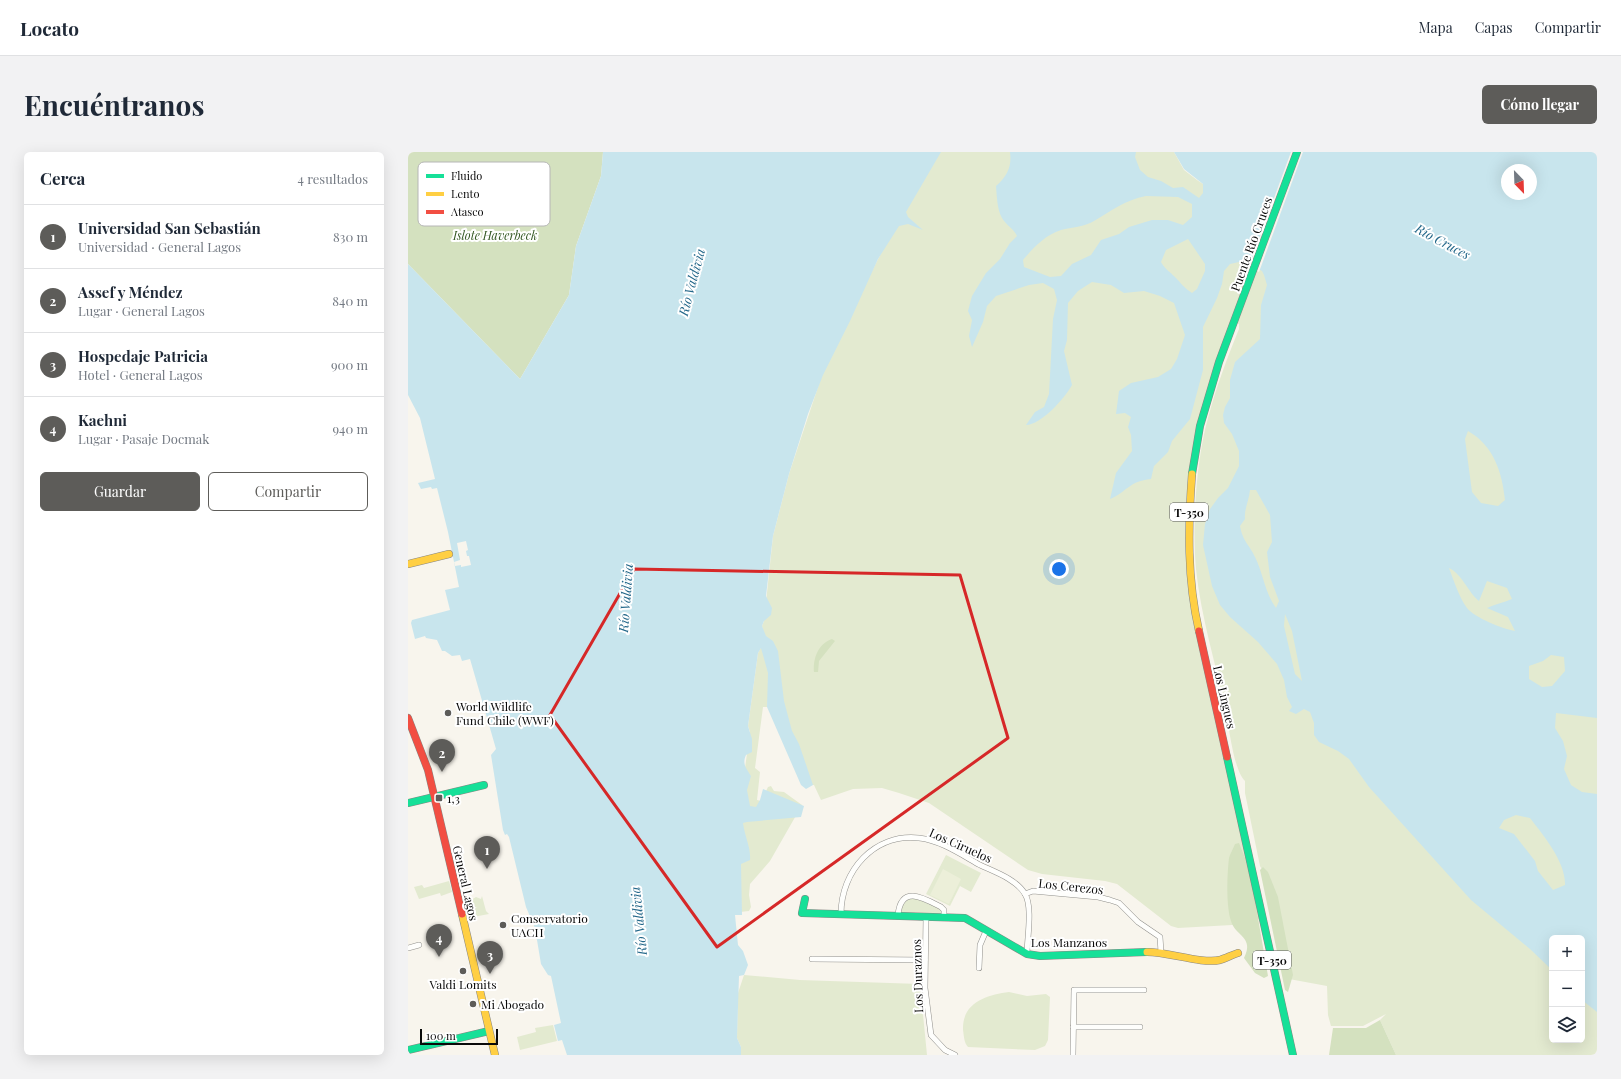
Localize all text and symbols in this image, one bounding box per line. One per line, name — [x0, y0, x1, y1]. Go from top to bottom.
text: Locato — [20, 15, 79, 41]
text: Mapa — [1418, 18, 1453, 37]
text: Capas — [1475, 18, 1513, 37]
text: Compartir — [1535, 18, 1601, 37]
button: Cómo llegar — [1482, 85, 1597, 124]
text: Encuéntranos — [24, 86, 204, 123]
legend — [418, 162, 550, 226]
north arrow — [1501, 164, 1537, 200]
text: Cerca — [40, 167, 85, 189]
text: Fluido — [451, 168, 482, 183]
text: 4 resultados — [298, 170, 368, 187]
text: Lento — [451, 186, 480, 201]
street label: Puente Río Cruces — [1227, 195, 1275, 293]
text: Atasco — [450, 204, 484, 219]
text: Universidad San Sebastián — [78, 218, 261, 238]
water label: Río Cruces — [1412, 219, 1473, 263]
park label: Islote Haverbeck — [452, 227, 537, 243]
text: 1 — [51, 228, 55, 245]
text: 830 m — [333, 228, 368, 245]
text: Universidad · General Lagos — [78, 238, 241, 255]
water label: Río Valdivia — [674, 246, 708, 318]
text: Assef y Méndez — [78, 282, 183, 302]
text: 2 — [50, 292, 56, 309]
text: 840 m — [332, 292, 368, 309]
text: Lugar · General Lagos — [78, 302, 205, 319]
text: Hospedaje Patricia — [78, 346, 208, 366]
text: 3 — [50, 356, 56, 373]
text: 900 m — [331, 356, 368, 373]
text: Hotel · General Lagos — [78, 366, 203, 383]
text: Kaehni — [78, 410, 127, 430]
text: 4 — [50, 420, 56, 437]
text: 940 m — [332, 420, 368, 437]
text: Lugar · Pasaje Docmak — [78, 430, 209, 447]
button: Guardar — [40, 472, 200, 511]
button: Compartir — [208, 472, 368, 511]
road number: T-350 — [1170, 503, 1208, 521]
your location — [1049, 559, 1069, 579]
water label: Río Valdivia — [614, 563, 636, 634]
street label: Los Lingues — [1210, 664, 1240, 730]
place label: World Wildlife Fund Chile (WWF) — [455, 698, 554, 728]
marker: World Wildlife Fund Chile (WWF) — [443, 708, 453, 718]
pin: 2 — [429, 739, 455, 772]
place label: 1,3 — [447, 790, 460, 806]
marker: 1,3 — [434, 793, 444, 803]
street label: Los Ciruelos — [927, 824, 995, 866]
pin: 1 — [474, 836, 500, 869]
street label: General Lagos — [450, 844, 482, 922]
street label: Los Cerezos — [1038, 875, 1104, 897]
water label: Río Valdivia — [626, 886, 650, 957]
place label: Conservatorio UACH — [511, 910, 588, 940]
marker: Conservatorio UACH — [498, 920, 508, 930]
pin: 4 — [426, 924, 452, 957]
street label: Los Manzanos — [1031, 934, 1107, 950]
map controls — [1549, 935, 1585, 1043]
button: + — [1549, 935, 1585, 971]
street label: Los Duraznos — [908, 939, 926, 1013]
pin: 3 — [477, 941, 503, 974]
road number: T-350 — [1253, 951, 1291, 969]
marker: Valdi Lomits — [458, 966, 468, 976]
button: − — [1549, 971, 1585, 1007]
place label: Valdi Lomits — [428, 976, 497, 992]
place label: Mi Abogado — [481, 996, 545, 1012]
marker: Mi Abogado — [468, 999, 478, 1009]
button: layers — [1549, 1007, 1585, 1043]
scale bar — [420, 1027, 498, 1046]
text: 100 m — [426, 1028, 456, 1043]

